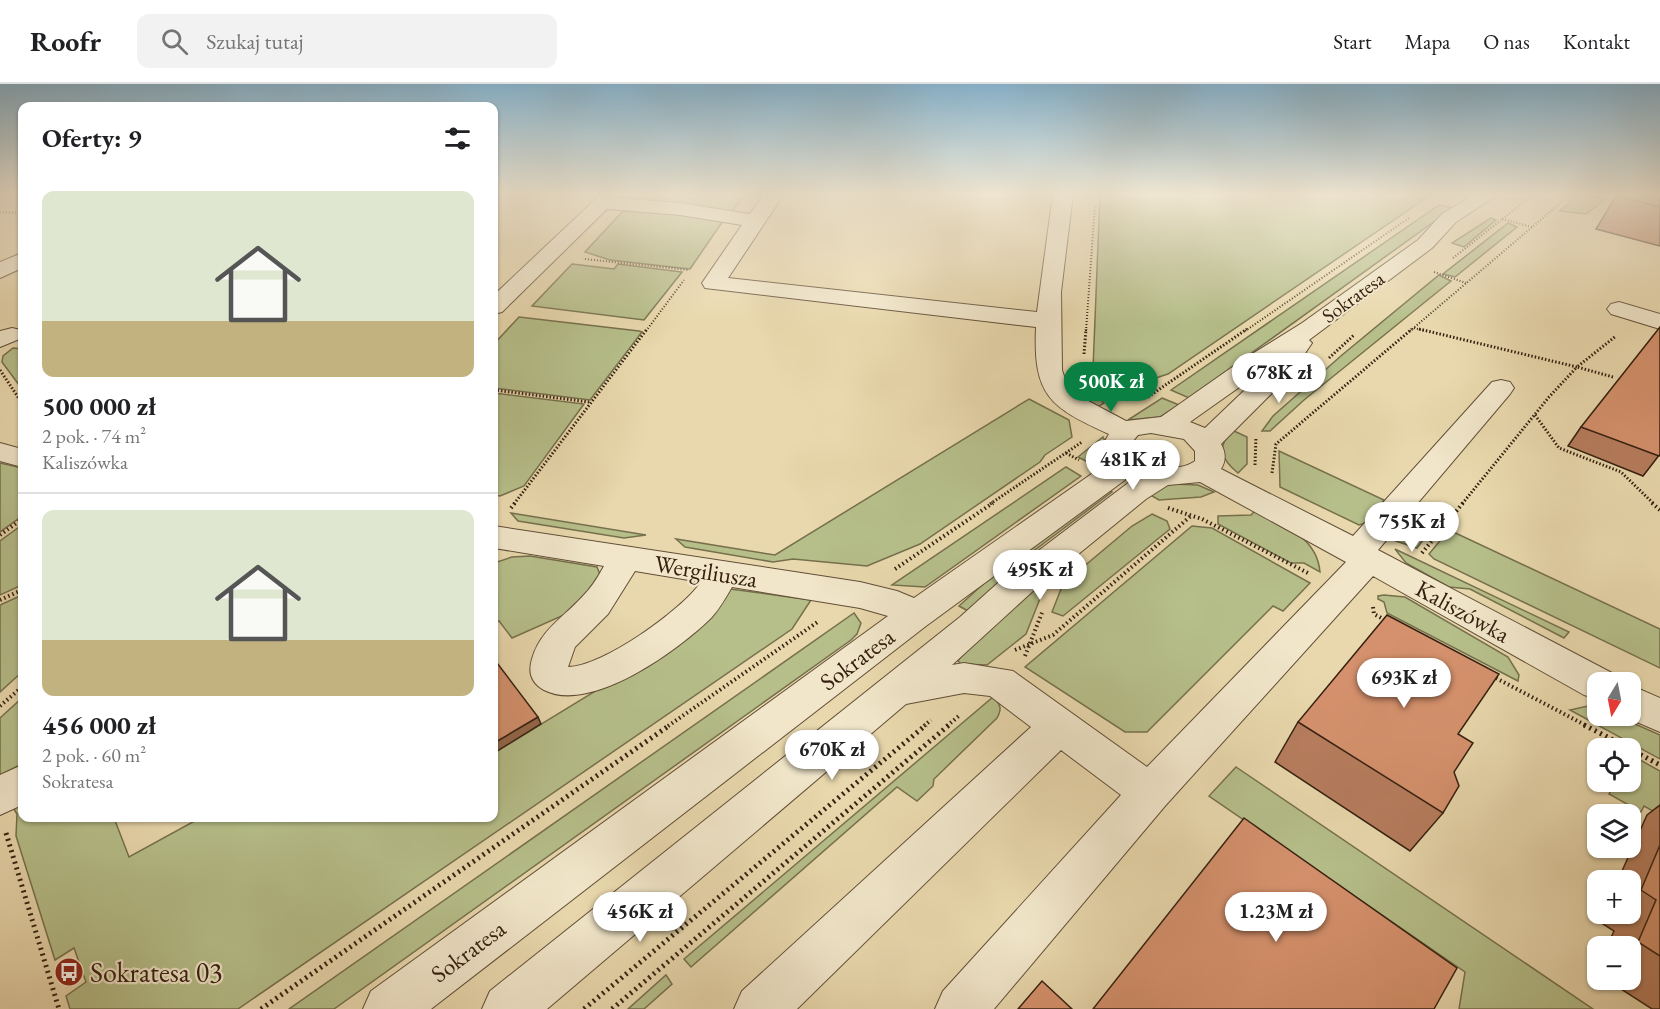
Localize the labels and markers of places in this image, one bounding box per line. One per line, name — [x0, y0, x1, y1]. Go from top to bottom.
pin: 678K zł — [1224, 353, 1334, 404]
pin: 500K zł — [1056, 362, 1166, 413]
pin: 481K zł — [1078, 440, 1188, 491]
pin: 755K zł — [1357, 502, 1467, 553]
pin: 495K zł — [985, 550, 1095, 601]
pin: 693K zł — [1349, 658, 1459, 709]
pin: 670K zł — [777, 730, 887, 781]
pin: 456K zł — [585, 892, 695, 943]
pin: 1.23M zł — [1214, 892, 1338, 943]
place label: Sokratesa 03 — [90, 954, 223, 990]
bus stop icon: Sokratesa 03 — [53, 956, 85, 988]

